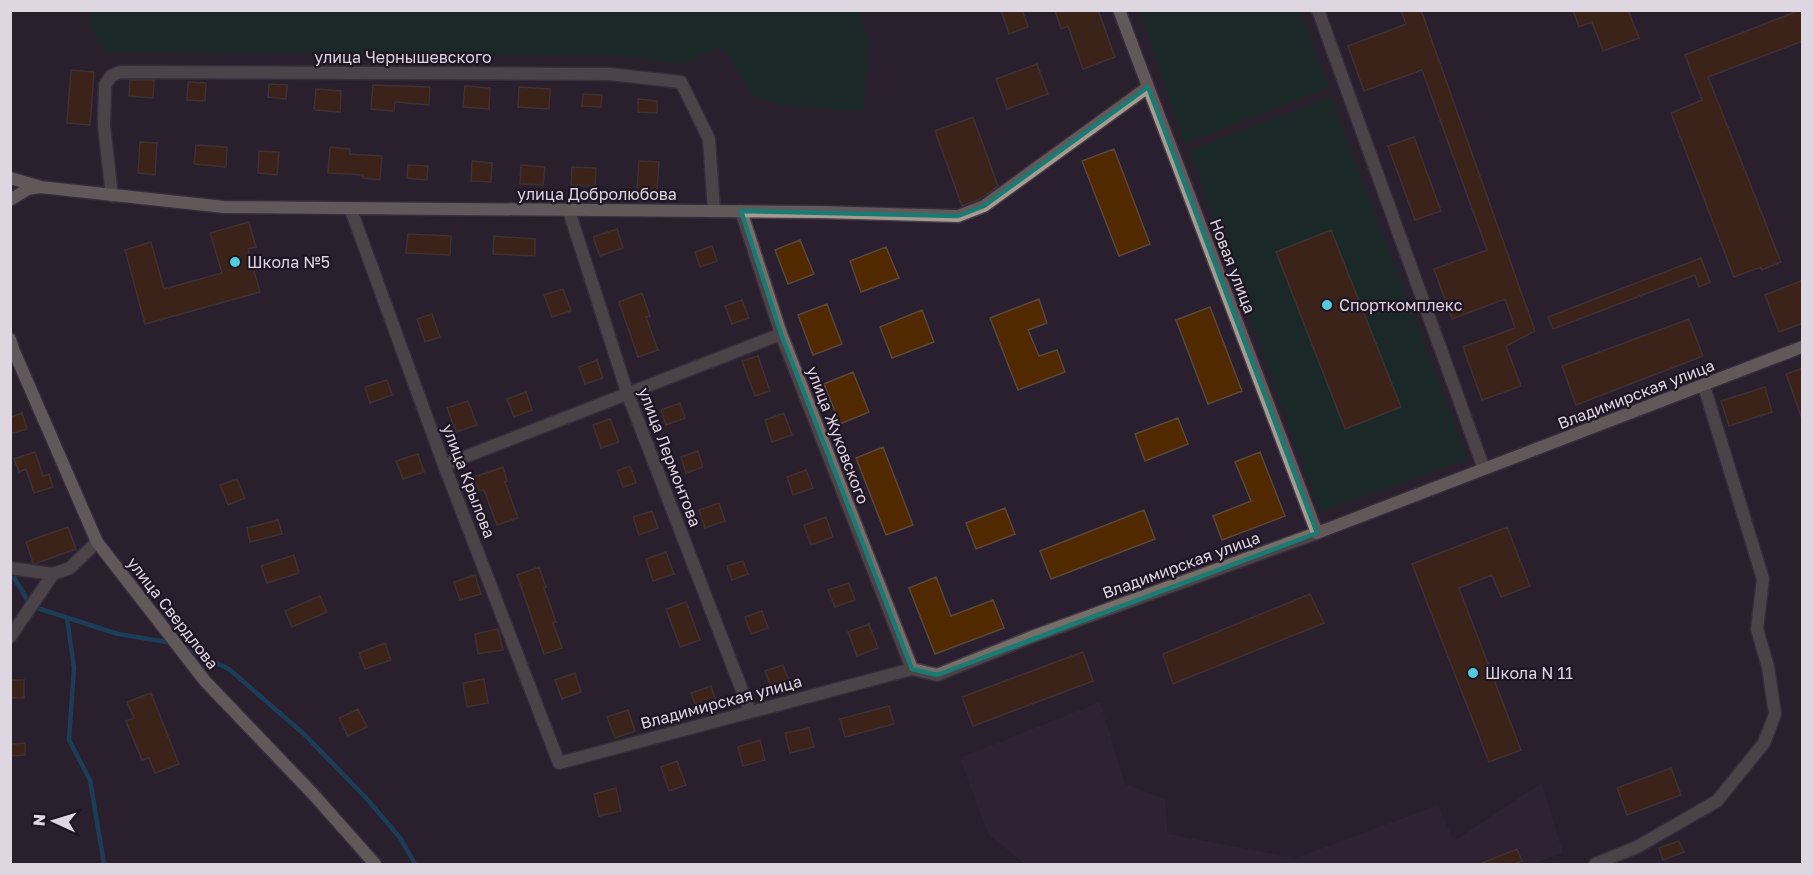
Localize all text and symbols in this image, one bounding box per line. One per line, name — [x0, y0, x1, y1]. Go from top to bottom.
street label: улица Чернышевского — [314, 47, 492, 67]
street label: улица Добролюбова — [517, 184, 677, 204]
street label: Новая улица — [1206, 216, 1260, 316]
place label: Школа №5 — [247, 252, 330, 272]
marker: Школа №5 — [228, 255, 242, 269]
place label: Спорткомплекс — [1339, 295, 1463, 315]
marker: Спорткомплекс — [1320, 298, 1334, 312]
street label: Владимирская улица — [1555, 355, 1717, 433]
street label: улица Жуковского — [802, 363, 874, 507]
street label: улица Лермонтова — [634, 384, 706, 530]
street label: улица Крылова — [438, 421, 500, 541]
street label: Владимирская улица — [1099, 527, 1263, 603]
street label: улица Свердлова — [123, 553, 223, 673]
place label: Школа N 11 — [1485, 663, 1573, 683]
marker: Школа N 11 — [1466, 666, 1480, 680]
street label: Владимирская улица — [638, 671, 804, 733]
north arrow — [24, 791, 84, 851]
text: N — [29, 813, 49, 827]

